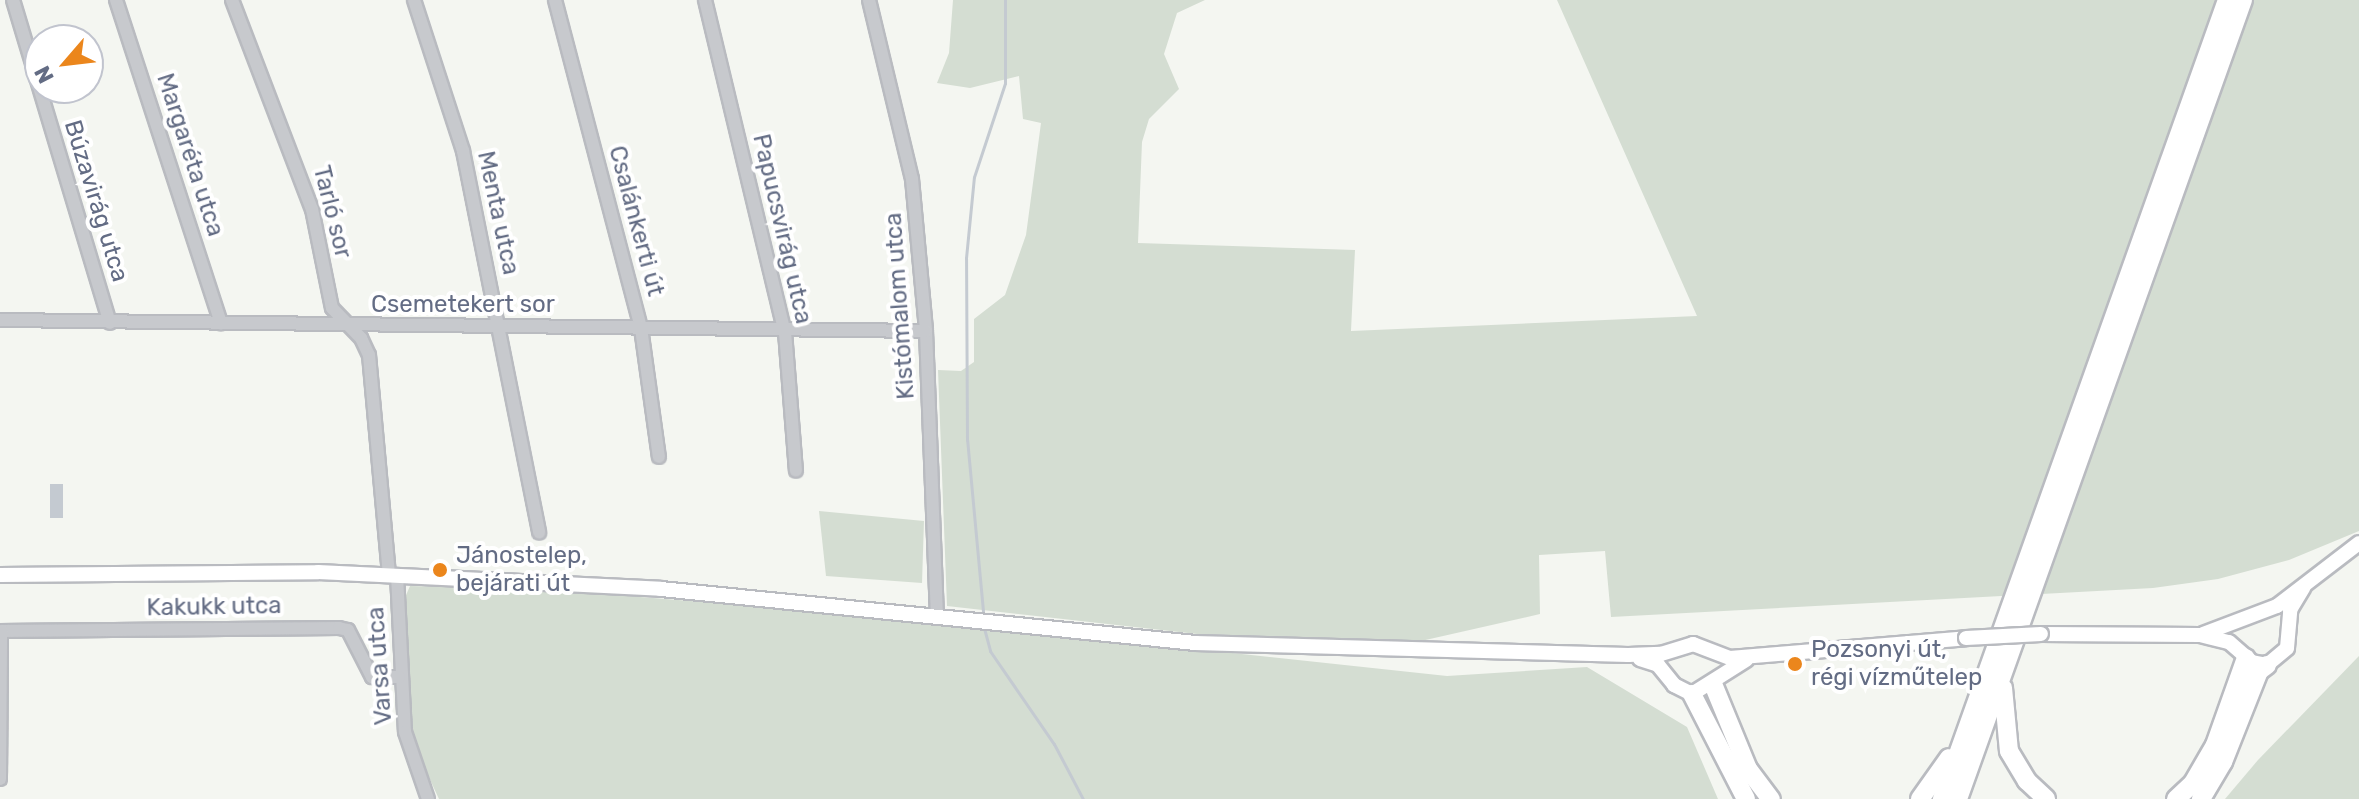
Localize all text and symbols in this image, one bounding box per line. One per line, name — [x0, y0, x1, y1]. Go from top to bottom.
north arrow — [24, 24, 104, 104]
text: N — [29, 61, 60, 88]
street label: Margaréta utca — [150, 70, 230, 240]
street label: Búzavirág utca — [58, 117, 134, 285]
street label: Papucsvirág utca — [746, 131, 818, 327]
street label: Csalánkerti út — [602, 143, 670, 299]
street label: Menta utca — [471, 149, 525, 277]
street label: Tarló sor — [307, 163, 357, 261]
street label: Kistómalom utca — [879, 212, 921, 400]
street label: Csemetekert sor — [371, 291, 555, 319]
place label: Jánostelep, bejárati út — [456, 542, 587, 598]
marker: Jánostelep, bejárati út — [431, 561, 449, 579]
street label: Kakukk utca — [146, 591, 282, 623]
street label: Varsa utca — [362, 606, 398, 726]
place label: Pozsonyi út, régi vízműtelep — [1811, 636, 1983, 692]
marker: Pozsonyi út, régi vízműtelep — [1786, 655, 1804, 673]

